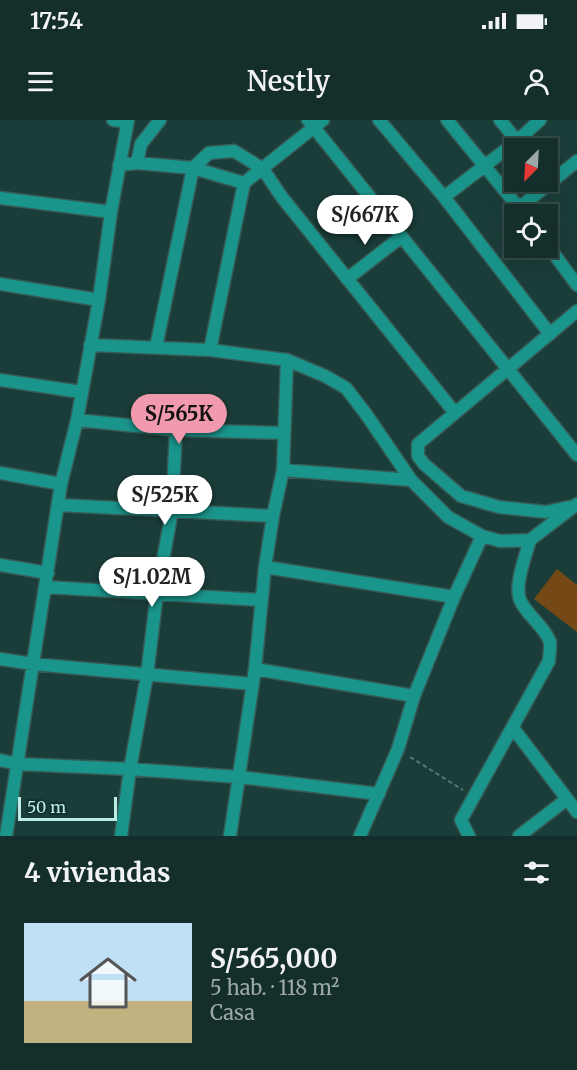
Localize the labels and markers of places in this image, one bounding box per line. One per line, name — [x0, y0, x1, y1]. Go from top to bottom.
pin: S/667K — [316, 195, 414, 246]
pin: S/565K — [130, 394, 228, 445]
pin: S/525K — [116, 475, 214, 526]
pin: S/1.02M — [97, 557, 207, 608]

